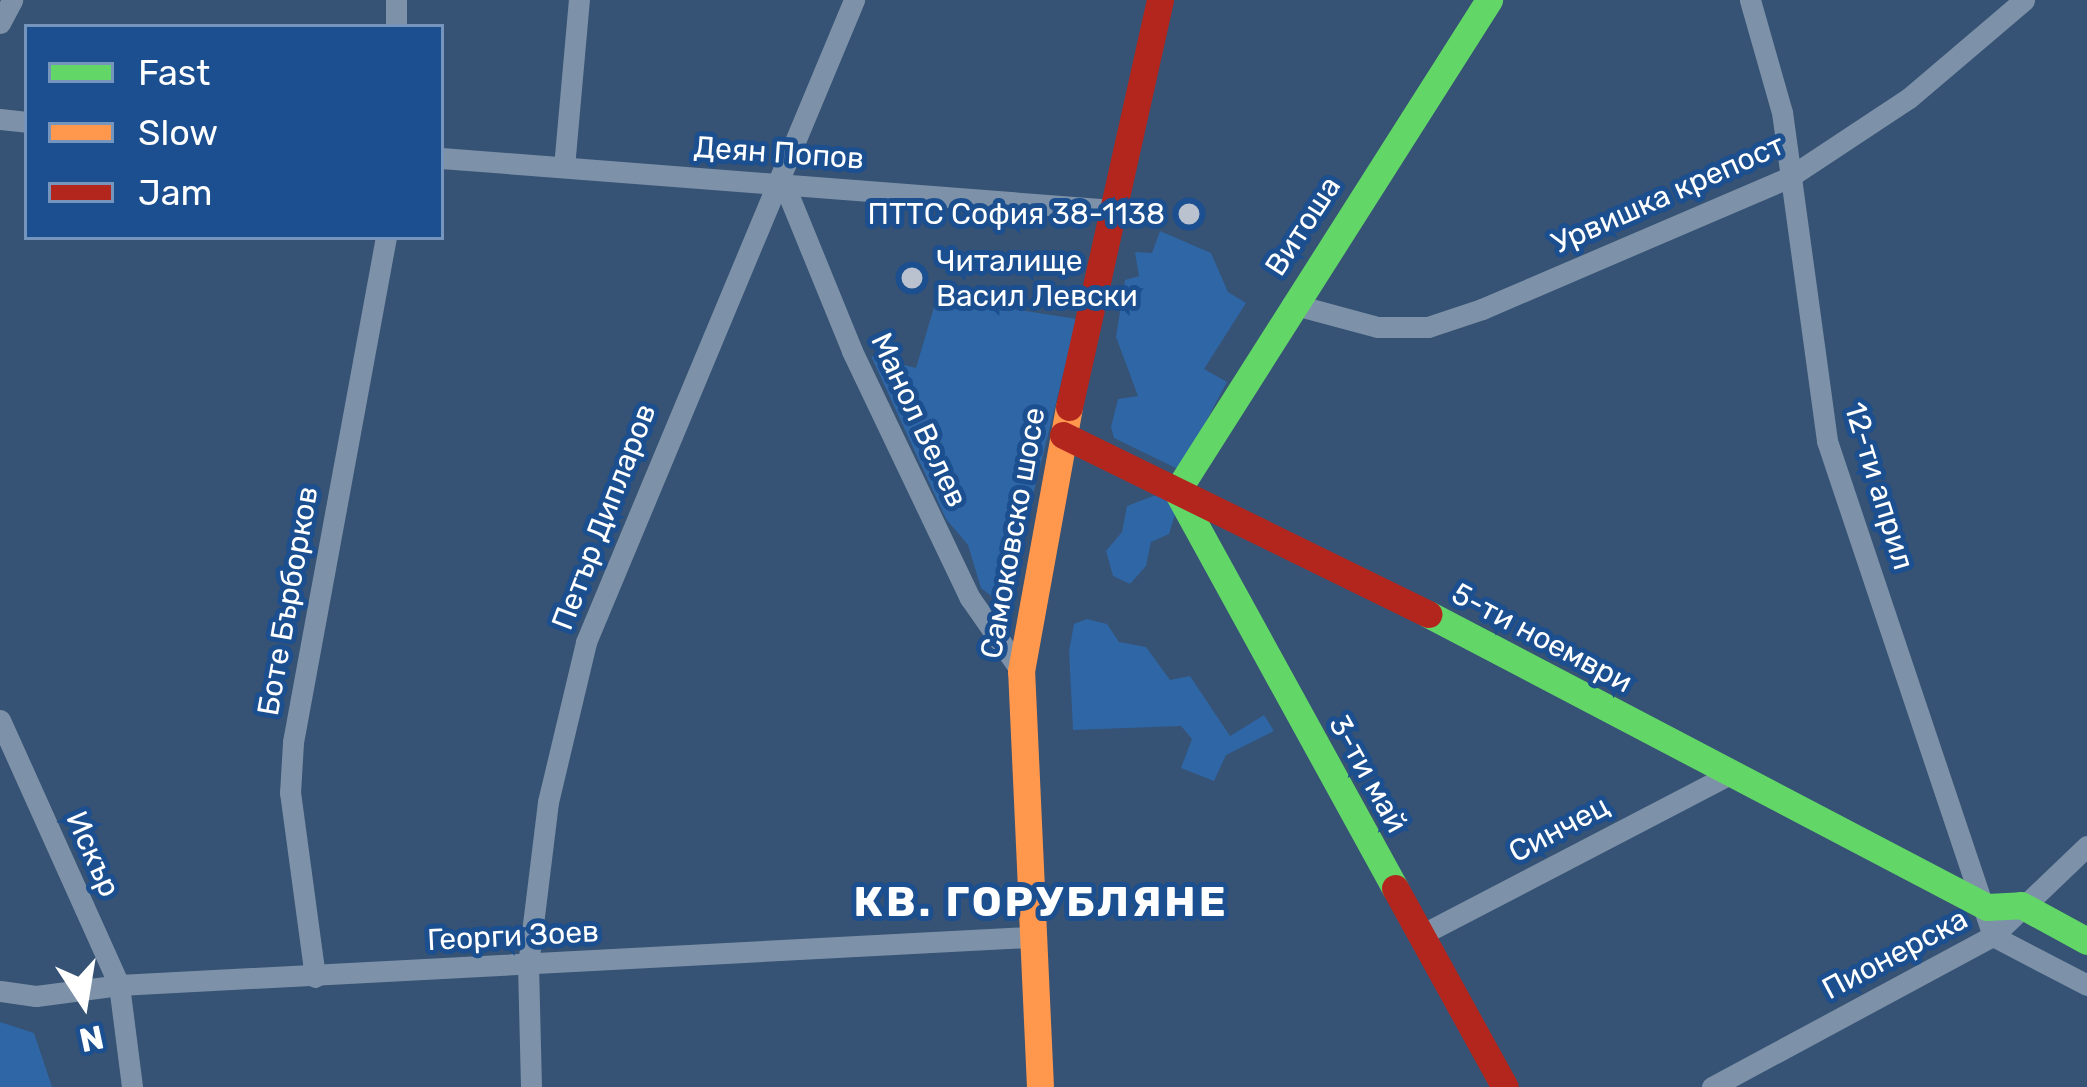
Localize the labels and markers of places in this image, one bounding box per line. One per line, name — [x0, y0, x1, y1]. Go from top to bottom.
place label: ПТТС София 38-1138 — [868, 196, 1165, 232]
marker: ПТТС София 38-1138 — [1176, 201, 1202, 227]
place label: Читалище Васил Левски — [936, 243, 1138, 314]
marker: Читалище Васил Левски — [899, 265, 925, 291]

